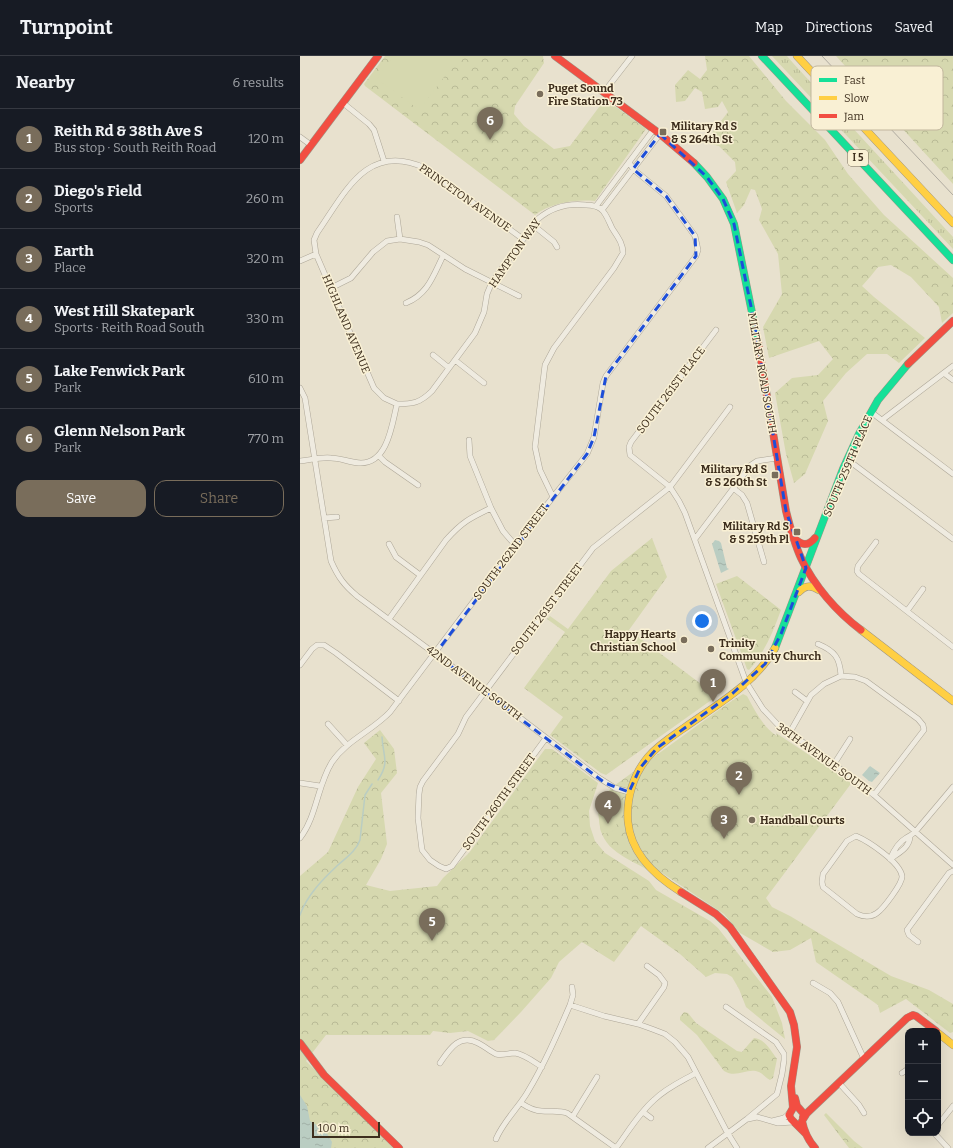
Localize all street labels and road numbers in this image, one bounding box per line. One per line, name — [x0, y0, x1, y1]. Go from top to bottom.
road number: I 5 — [848, 150, 868, 166]
street label: PRINCETON AVENUE — [416, 161, 514, 235]
street label: HAMPTON WAY — [486, 215, 544, 290]
street label: HIGHLAND AVENUE — [319, 273, 373, 376]
street label: MILITARY ROAD SOUTH — [745, 311, 779, 435]
street label: SOUTH 261ST PLACE — [634, 344, 708, 436]
street label: SOUTH 259TH PLACE — [821, 413, 875, 519]
street label: SOUTH 262ND STREET — [471, 501, 552, 602]
street label: SOUTH 261ST STREET — [508, 560, 586, 657]
street label: 42ND AVENUE SOUTH — [424, 643, 524, 723]
street label: 38TH AVENUE SOUTH — [774, 720, 874, 798]
street label: SOUTH 260TH STREET — [460, 751, 539, 853]

